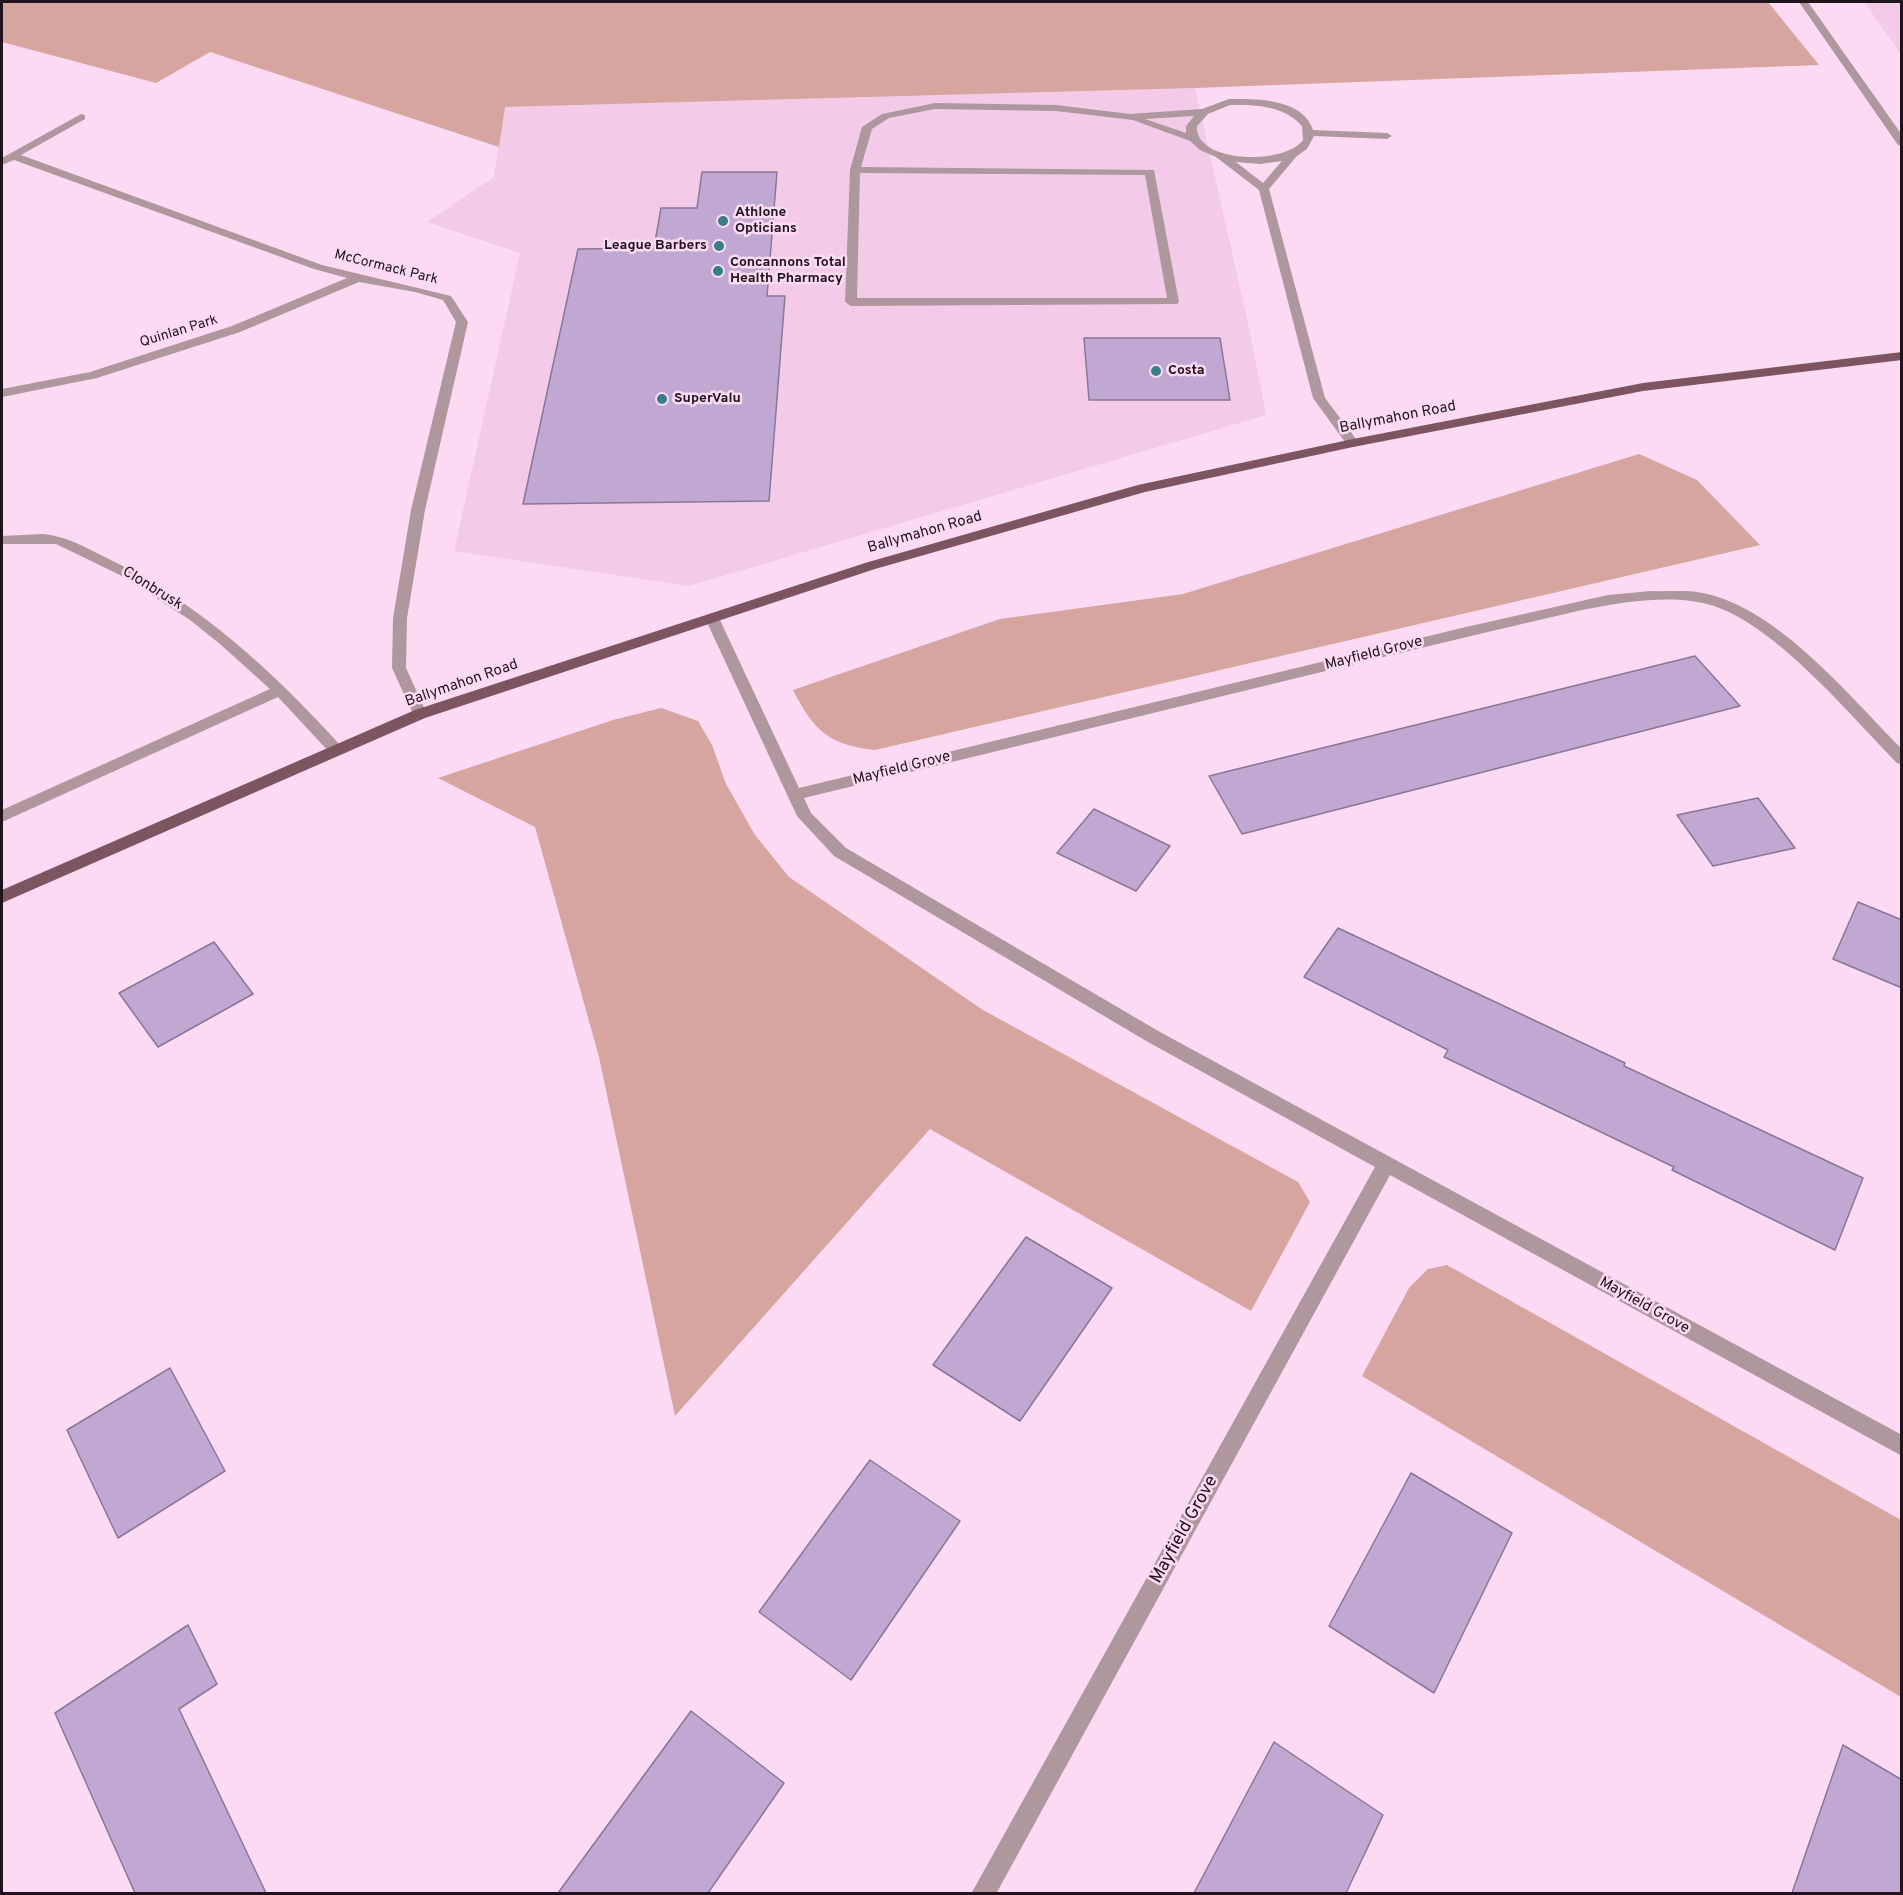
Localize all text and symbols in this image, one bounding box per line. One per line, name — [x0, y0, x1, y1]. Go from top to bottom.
place label: Athlone Opticians — [735, 205, 797, 238]
marker: Athlone Opticians — [716, 214, 730, 228]
place label: League Barbers — [604, 238, 707, 254]
marker: League Barbers — [712, 239, 726, 253]
street label: McCormack Park — [332, 247, 440, 289]
place label: Concannons Total Health Pharmacy — [730, 255, 846, 288]
marker: Concannons Total Health Pharmacy — [711, 264, 725, 278]
street label: Quinlan Park — [138, 312, 220, 352]
place label: Costa — [1168, 363, 1205, 379]
marker: Costa — [1149, 364, 1163, 378]
place label: SuperValu — [674, 391, 741, 407]
marker: SuperValu — [655, 392, 669, 406]
street label: Ballymahon Road — [1338, 398, 1458, 438]
street label: Ballymahon Road — [866, 508, 984, 558]
street label: Clonbrusk — [118, 563, 186, 615]
street label: Mayfield Grove — [1323, 633, 1425, 675]
street label: Ballymahon Road — [403, 656, 521, 712]
street label: Mayfield Grove — [851, 748, 953, 790]
street label: Mayfield Grove — [1596, 1274, 1692, 1338]
street label: Mayfield Grove — [1146, 1472, 1224, 1588]

